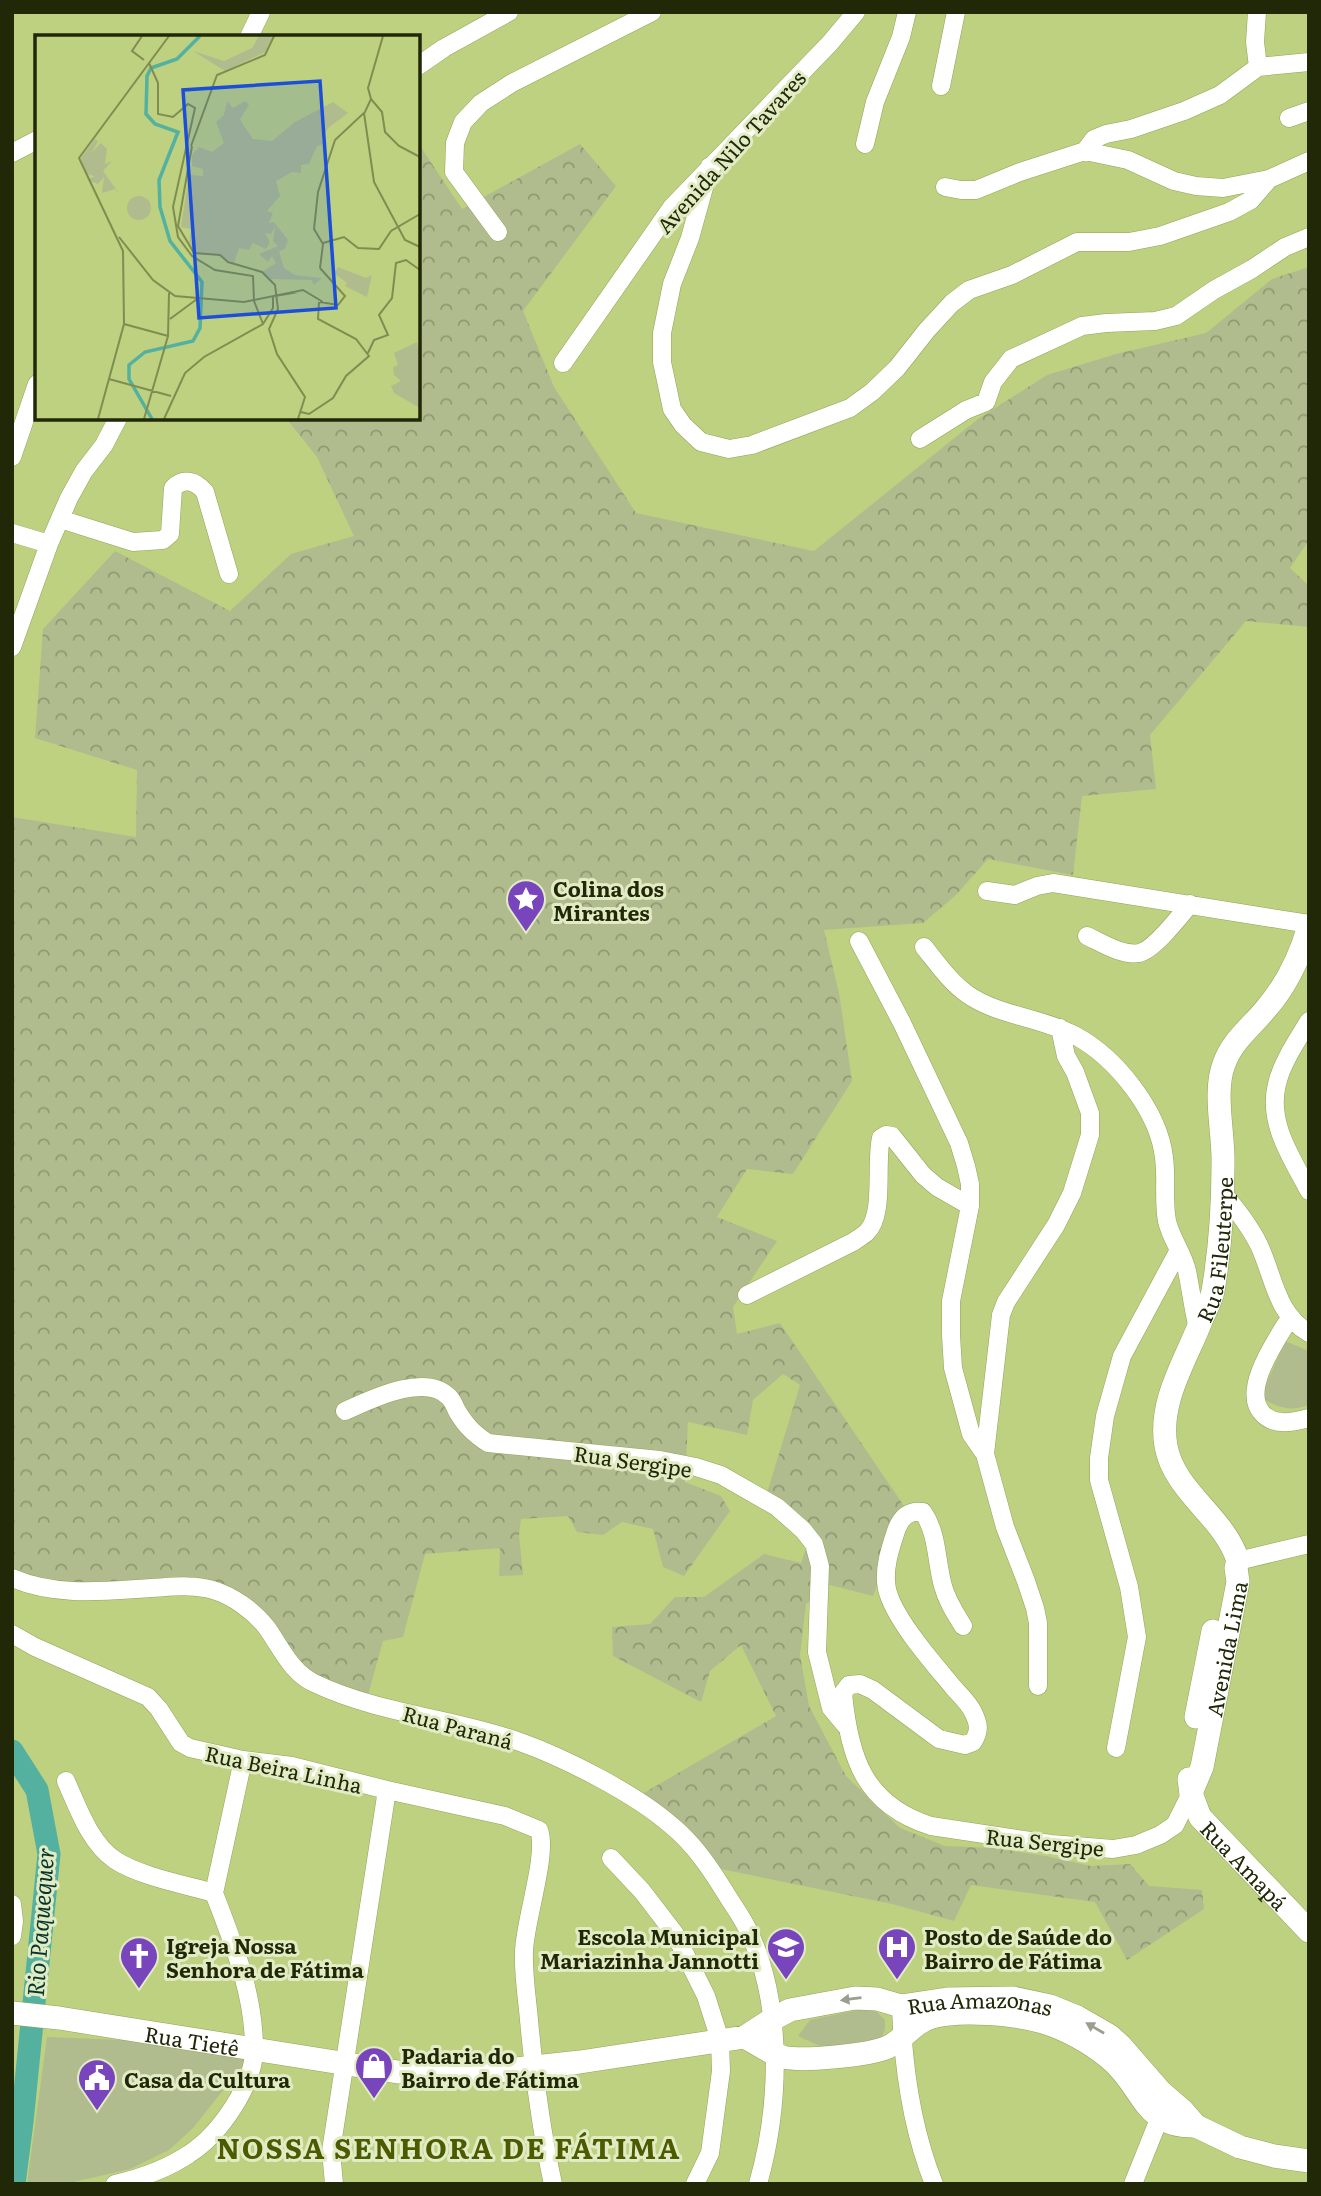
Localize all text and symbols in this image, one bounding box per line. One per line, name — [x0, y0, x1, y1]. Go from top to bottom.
inset map — [35, 35, 420, 420]
street label: Avenida Nilo Tavares — [648, 63, 812, 239]
place label: Colina dos Mirantes — [553, 872, 664, 927]
place icon: Colina dos Mirantes — [505, 878, 547, 933]
street label: Rua Fileuterpe — [1187, 1176, 1238, 1327]
street label: Rua Sergipe — [572, 1436, 694, 1484]
street label: Avenida Lima — [1197, 1577, 1254, 1719]
street label: Rua Paraná — [399, 1696, 517, 1756]
street label: Rua Beira Linha — [203, 1736, 366, 1800]
street label: Rua Amapá — [1195, 1812, 1296, 1917]
street label: Rua Sergipe — [984, 1819, 1106, 1863]
water label: Rio Paquequer — [17, 1846, 61, 1998]
place label: Escola Municipal Mariazinha Jannotti — [540, 1920, 759, 1975]
place label: Posto de Saúde do Bairro de Fátima — [924, 1920, 1112, 1975]
school or university icon: Escola Municipal Mariazinha Jannotti — [765, 1926, 807, 1981]
hospital icon: Posto de Saúde do Bairro de Fátima — [876, 1926, 918, 1981]
place label: Igreja Nossa Senhora de Fátima — [166, 1929, 365, 1984]
church icon: Igreja Nossa Senhora de Fátima — [118, 1935, 160, 1990]
street label: Rua Amazonas — [905, 1982, 1056, 2022]
one-way arrow — [840, 1994, 862, 2005]
street label: Rua Tietê — [143, 2016, 242, 2062]
one-way arrow — [1086, 2022, 1105, 2034]
place label: Padaria do Bairro de Fátima — [401, 2039, 580, 2094]
shop icon: Padaria do Bairro de Fátima — [353, 2045, 395, 2100]
public building icon: Casa da Cultura — [76, 2057, 118, 2112]
place label: Casa da Cultura — [124, 2063, 291, 2094]
district label: NOSSA SENHORA DE FÁTIMA — [217, 2126, 681, 2168]

